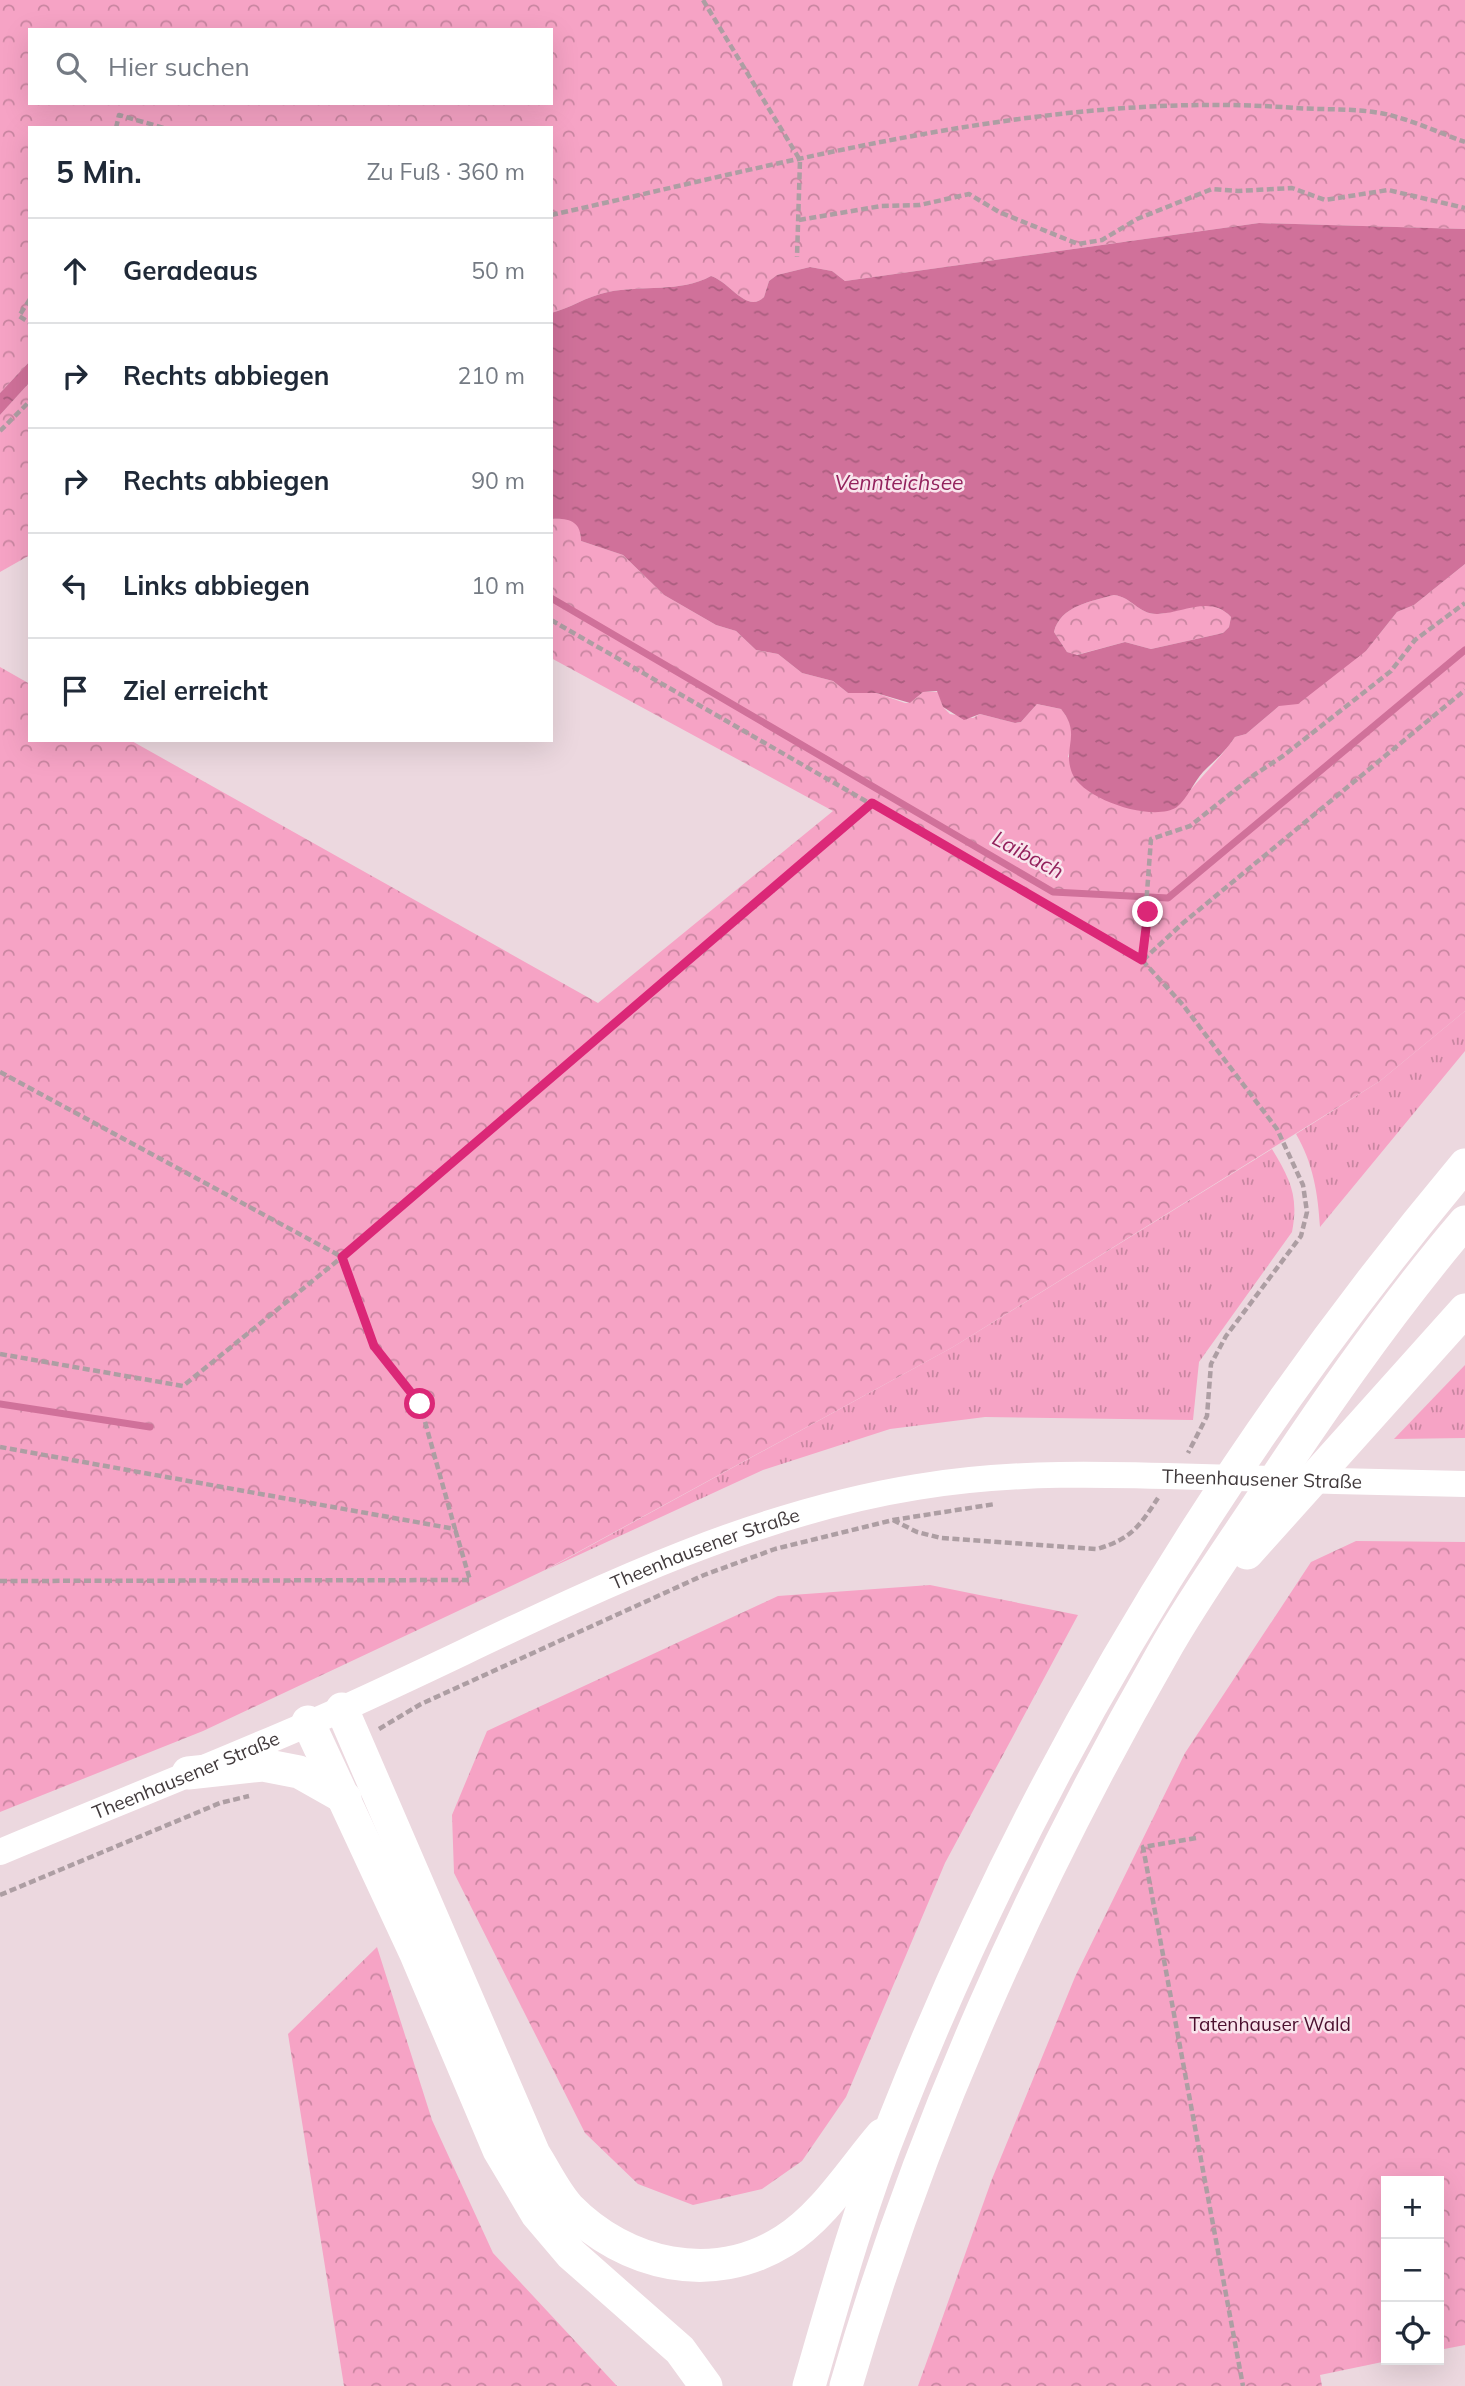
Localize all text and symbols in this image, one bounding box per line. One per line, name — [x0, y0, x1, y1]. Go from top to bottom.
search box — [28, 28, 553, 105]
icon: search — [52, 48, 90, 86]
text: Hier suchen — [108, 50, 250, 83]
text: 5 Min. — [56, 153, 142, 191]
text: Zu Fuß · 360 m — [367, 157, 525, 186]
icon: ahead — [56, 252, 94, 290]
text: Geradeaus — [123, 254, 258, 287]
text: 50 m — [471, 256, 525, 285]
icon: right — [56, 357, 94, 395]
text: Rechts abbiegen — [123, 359, 329, 392]
text: 210 m — [457, 361, 525, 390]
icon: right — [56, 462, 94, 500]
text: Rechts abbiegen — [123, 464, 329, 497]
text: 90 m — [471, 466, 525, 495]
water label: Vennteichsee — [834, 469, 964, 495]
icon: left — [56, 567, 94, 605]
text: Links abbiegen — [123, 569, 310, 602]
text: 10 m — [471, 571, 525, 600]
icon: arrive — [56, 672, 94, 710]
text: Ziel erreicht — [123, 674, 268, 707]
water label: Laibach — [988, 825, 1069, 884]
route end — [1132, 896, 1163, 927]
route start — [404, 1388, 435, 1419]
street label: Theenhausener Straße — [1162, 1464, 1362, 1494]
street label: Theenhausener Straße — [607, 1502, 802, 1595]
street label: Theenhausener Straße — [89, 1726, 283, 1824]
park label: Tatenhauser Wald — [1189, 2012, 1351, 2036]
map controls — [1381, 2176, 1444, 2365]
button: + — [1381, 2176, 1444, 2239]
button: − — [1381, 2239, 1444, 2302]
button: locate — [1381, 2302, 1444, 2365]

